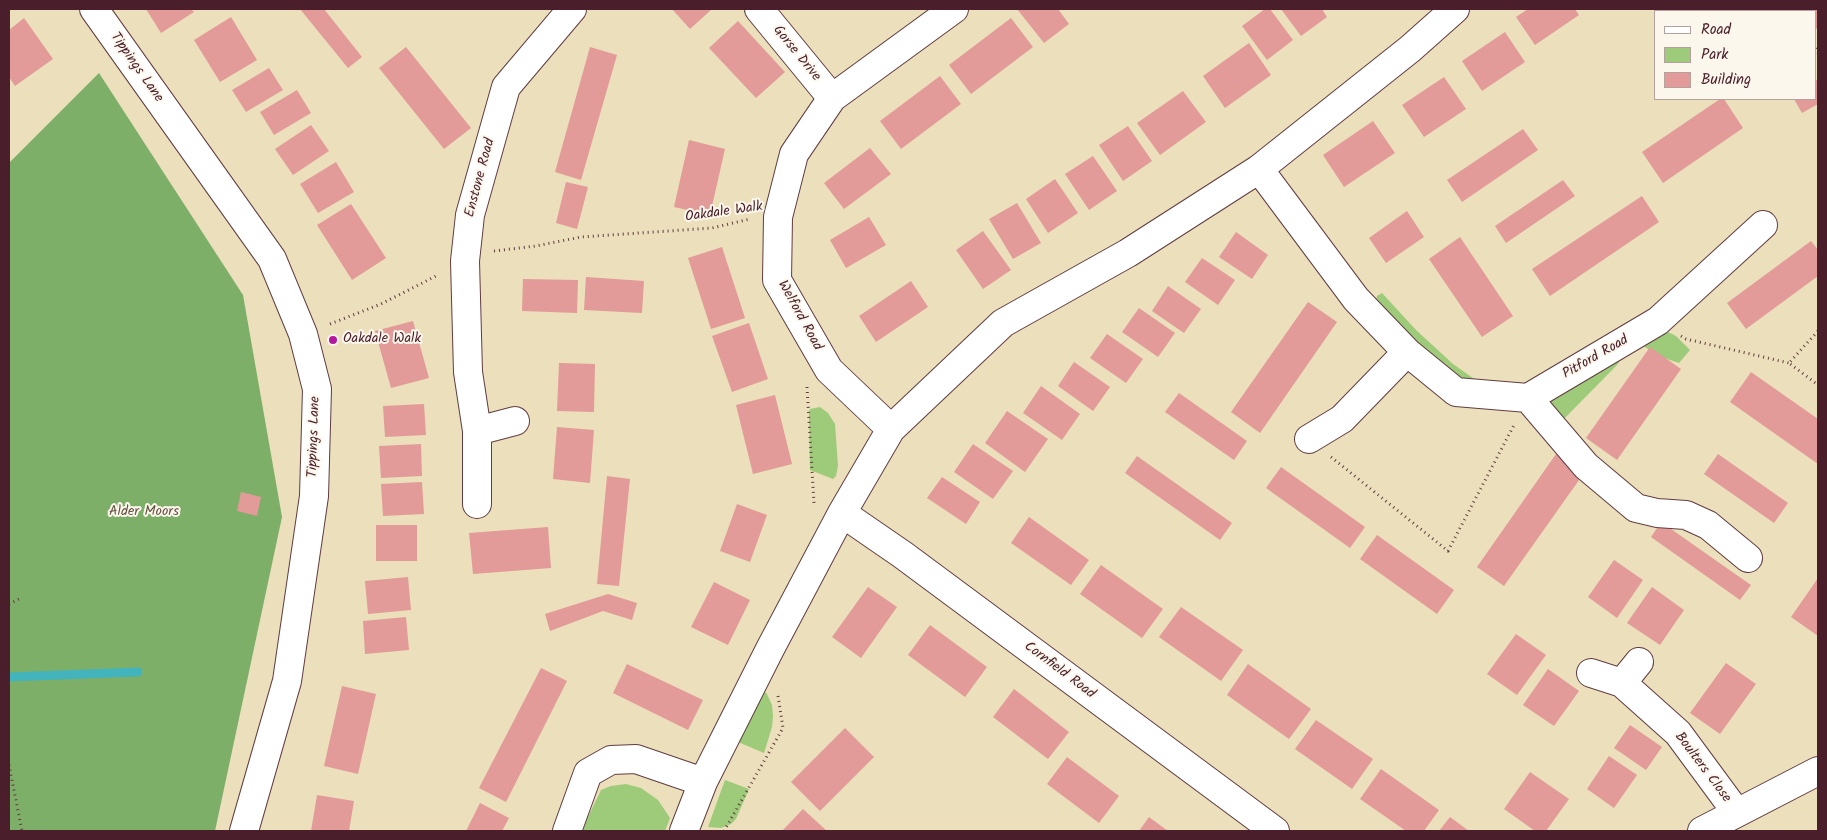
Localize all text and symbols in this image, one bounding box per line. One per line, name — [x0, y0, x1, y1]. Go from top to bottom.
legend — [1654, 10, 1817, 100]
text: Road — [1701, 18, 1731, 42]
street label: Gorse Drive — [769, 23, 823, 85]
street label: Tippings Lane — [106, 30, 166, 106]
text: Park — [1701, 43, 1728, 67]
text: Building — [1701, 68, 1751, 92]
street label: Enstone Road — [462, 137, 500, 219]
street label: Oakdale Walk — [684, 199, 764, 227]
street label: Welford Road — [773, 278, 825, 354]
place label: Oakdale Walk — [343, 332, 421, 348]
street label: Pitford Road — [1560, 332, 1632, 384]
marker: Oakdale Walk — [327, 334, 339, 346]
street label: Tippings Lane — [305, 396, 325, 478]
park label: Alder Moors — [109, 505, 179, 521]
street label: Cornfield Road — [1020, 639, 1098, 703]
street label: Boulters Close — [1670, 729, 1734, 807]

